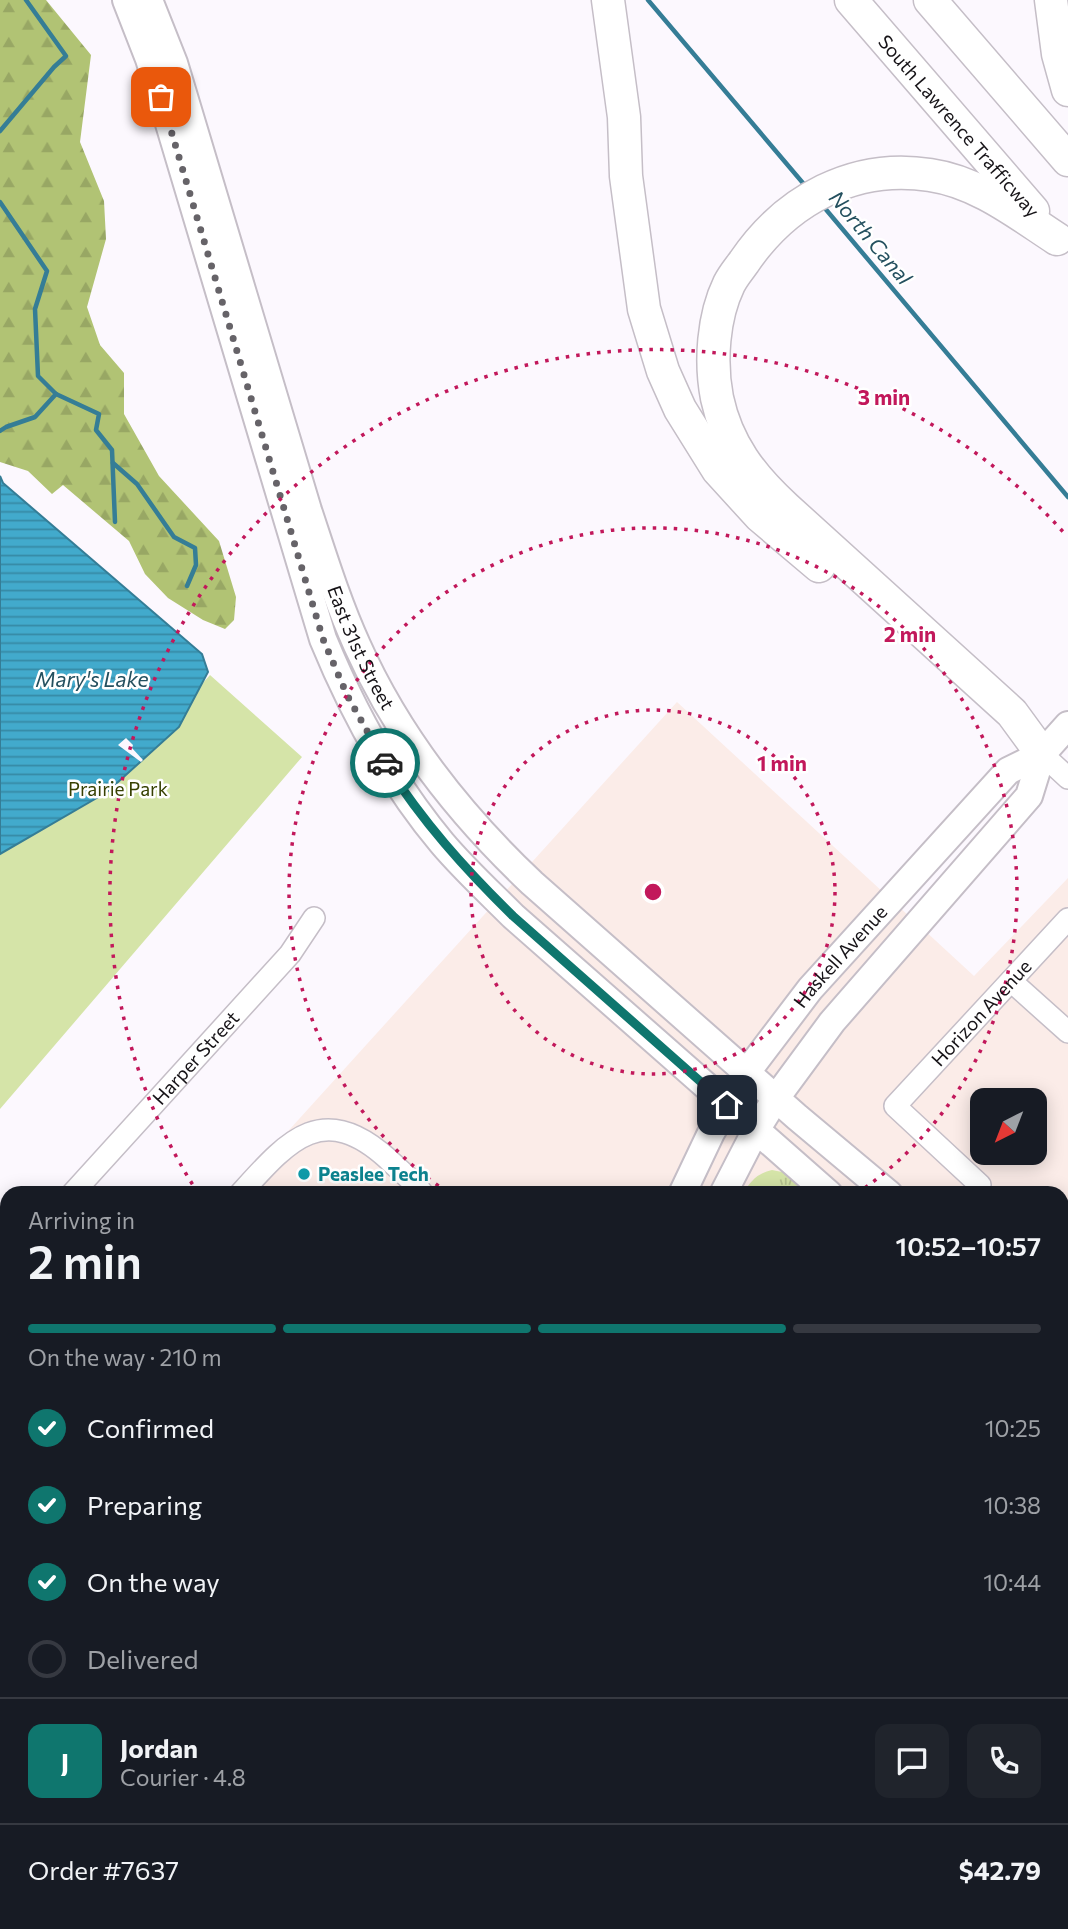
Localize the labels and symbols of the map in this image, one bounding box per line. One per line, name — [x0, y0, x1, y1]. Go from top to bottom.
street label: South Lawrence Trafficway — [874, 30, 1045, 222]
pin — [131, 67, 191, 127]
water label: North Canal — [825, 185, 918, 290]
text: 3 min — [858, 384, 910, 409]
street label: East 31st Street — [323, 582, 400, 714]
text: 2 min — [884, 621, 936, 646]
water label: Mary's Lake — [36, 666, 148, 691]
courier — [350, 728, 420, 798]
text: 1 min — [757, 750, 807, 775]
park label: Prairie Park — [68, 777, 168, 800]
centre of rings — [641, 880, 665, 904]
street label: Haskell Avenue — [788, 900, 892, 1012]
street label: Horizon Avenue — [926, 954, 1036, 1070]
street label: Harper Street — [147, 1006, 244, 1109]
pin — [697, 1075, 757, 1135]
north arrow — [970, 1088, 1046, 1166]
place label: Peaslee Tech — [318, 1162, 429, 1185]
marker: Peaslee Tech — [296, 1166, 312, 1182]

